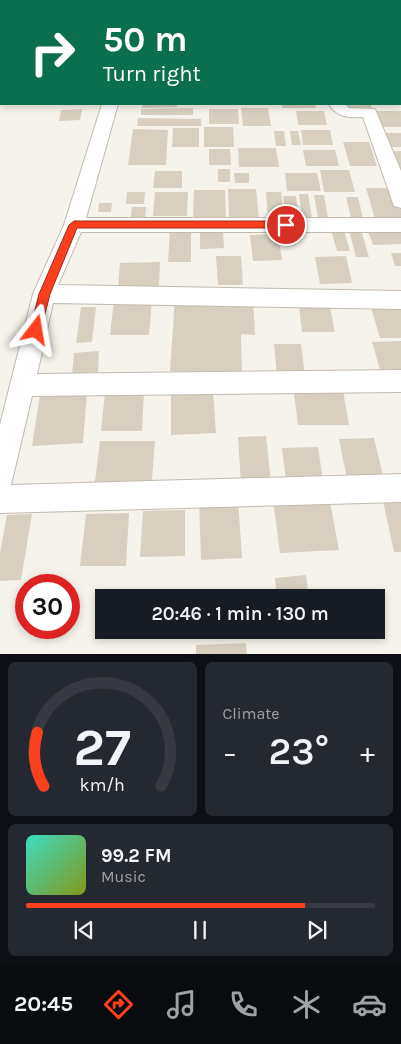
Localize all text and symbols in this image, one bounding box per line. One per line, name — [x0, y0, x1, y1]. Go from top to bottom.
text: 50 m — [103, 19, 188, 60]
icon: right — [20, 20, 85, 85]
text: Turn right — [103, 61, 201, 87]
pin — [265, 204, 307, 246]
icon: arrive — [272, 211, 300, 239]
position arrow — [9, 303, 61, 355]
speed limit sign: 30 — [15, 574, 80, 639]
text: 20:46 · 1 min · 130 m — [151, 603, 329, 625]
text: Climate — [223, 704, 280, 723]
text: 27 — [74, 717, 131, 778]
text: 23° — [269, 729, 329, 774]
text: − — [223, 736, 237, 769]
text: + — [360, 736, 375, 769]
text: km/h — [80, 775, 125, 796]
text: 99.2 FM — [101, 845, 172, 867]
text: Music — [101, 867, 146, 886]
icon: previous — [70, 916, 98, 944]
icon: pause — [186, 916, 214, 944]
icon: next — [303, 916, 331, 944]
icon: directions — [101, 987, 136, 1022]
icon: music — [164, 987, 199, 1022]
icon: phone — [226, 987, 261, 1022]
icon: climate — [289, 987, 324, 1022]
icon: car — [352, 987, 387, 1022]
text: 20:45 — [14, 991, 73, 1017]

